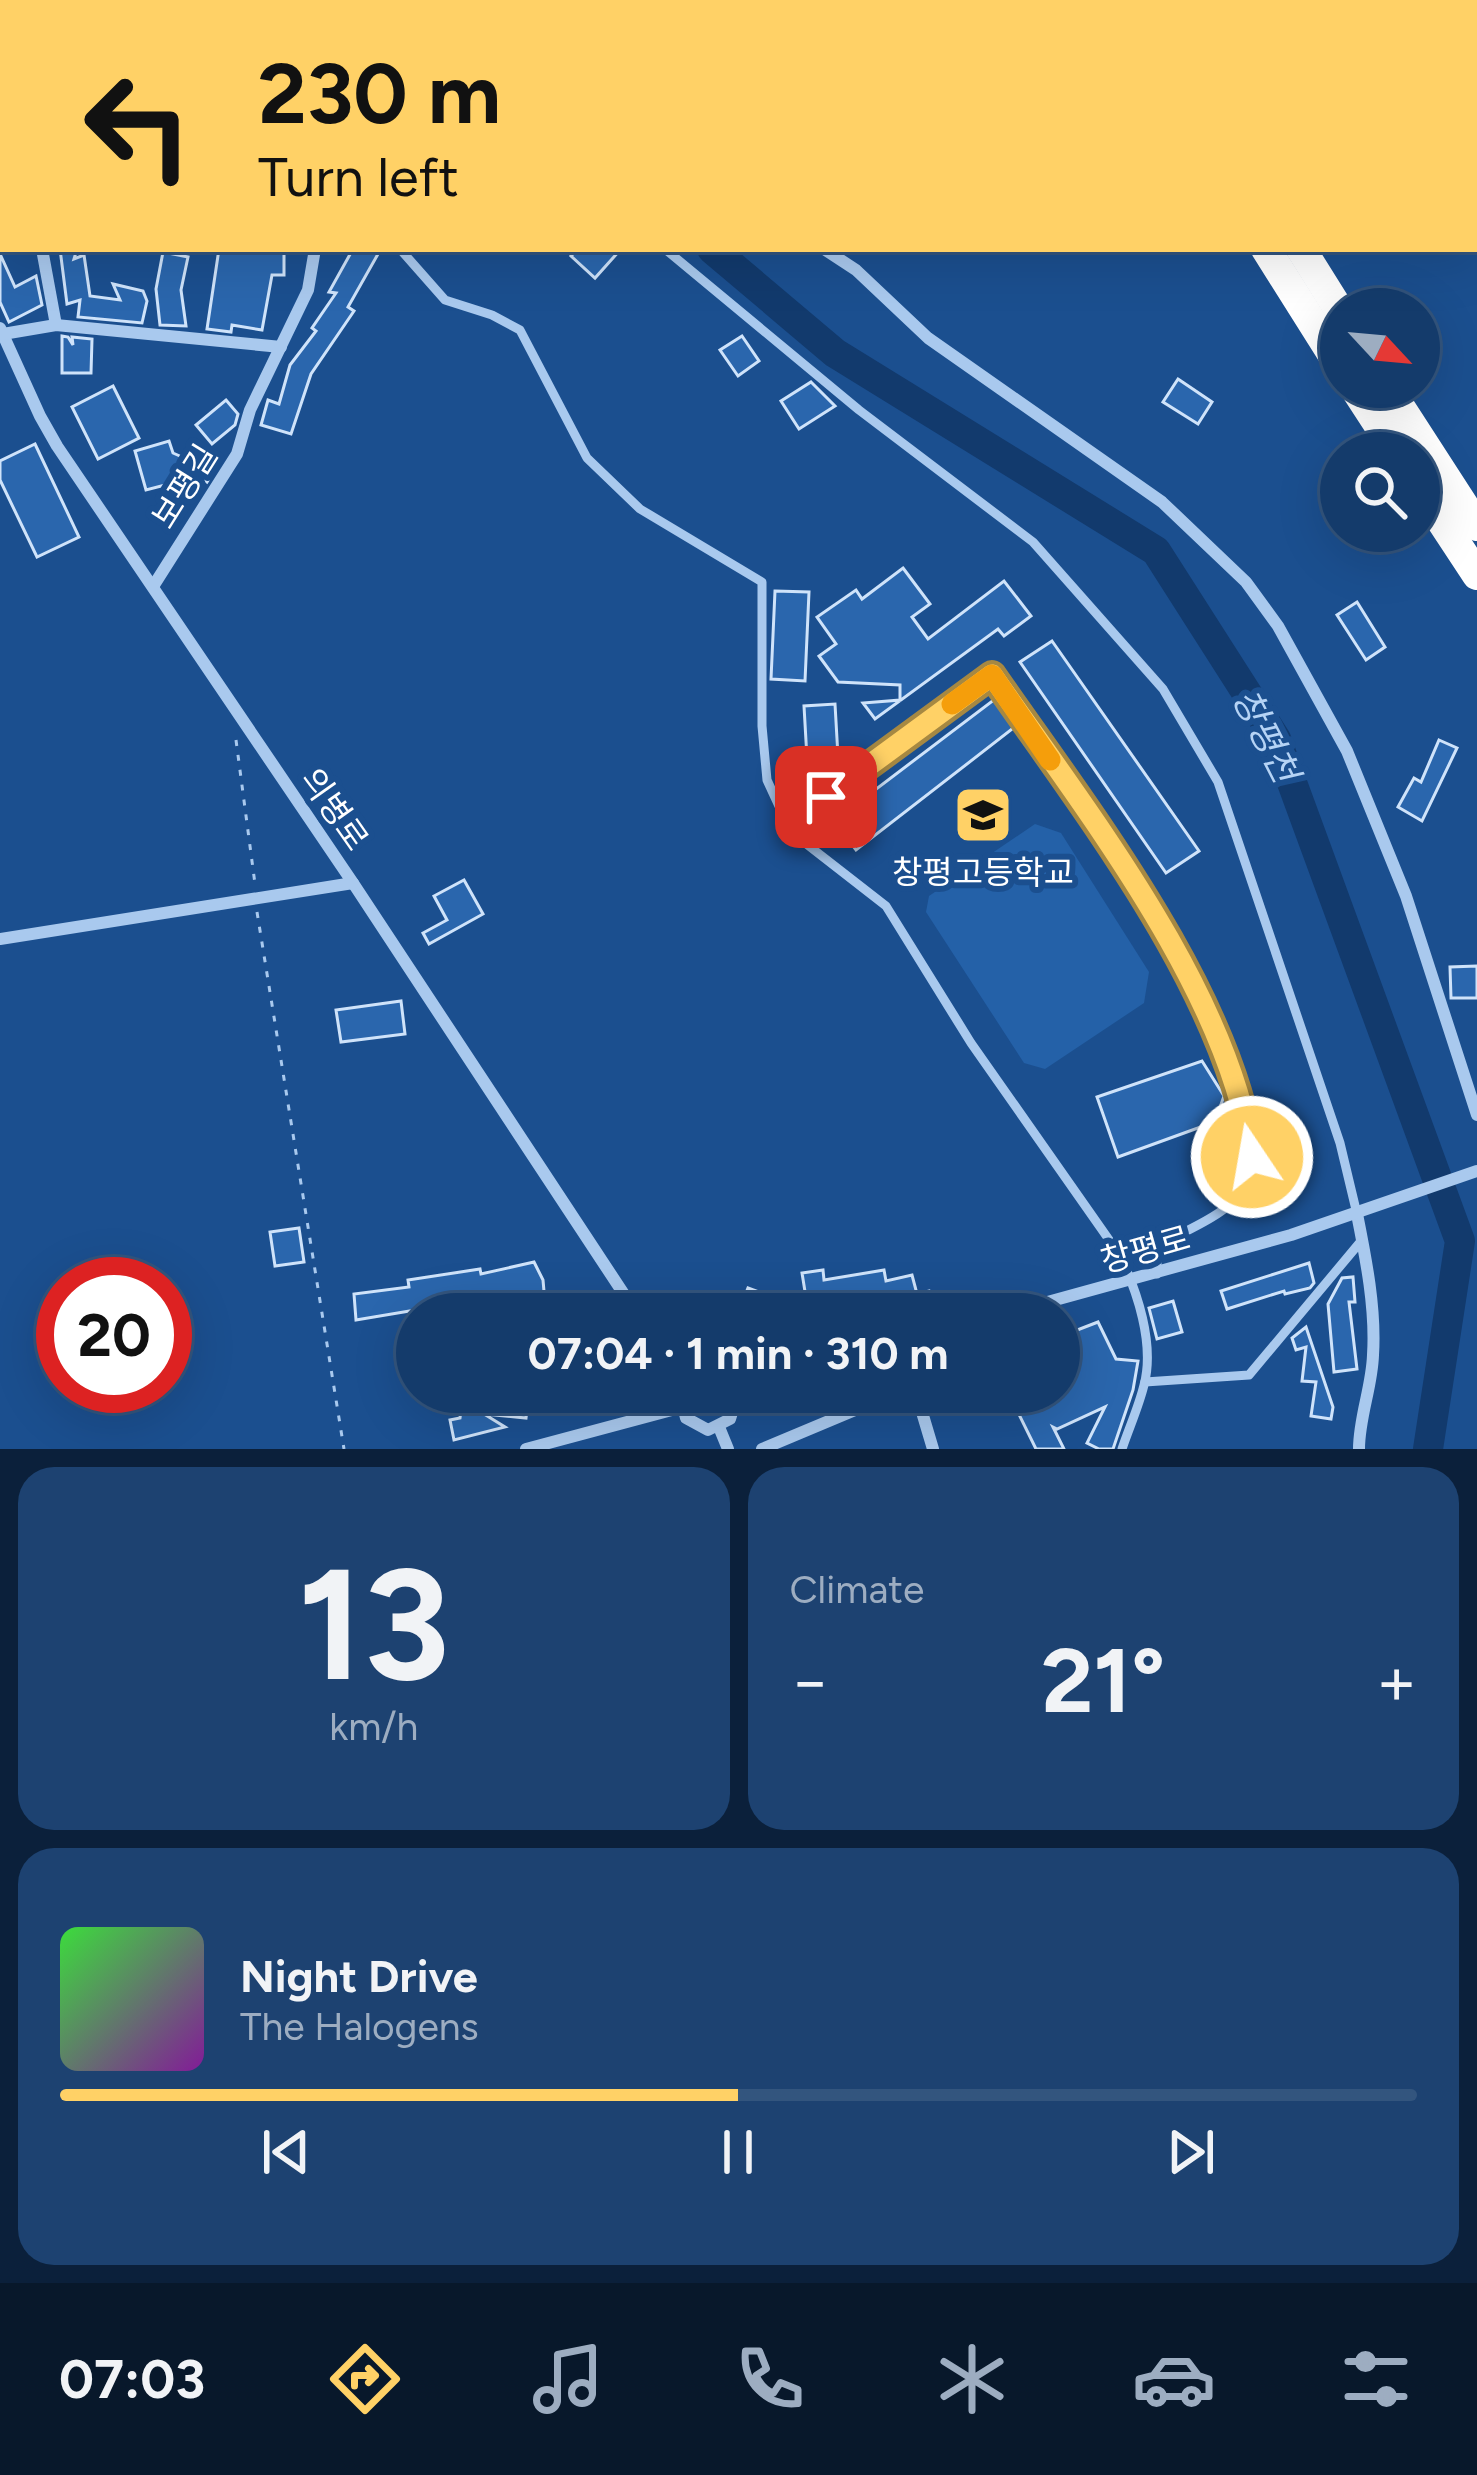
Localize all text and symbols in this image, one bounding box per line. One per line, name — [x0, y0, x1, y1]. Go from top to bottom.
text: 230 m — [258, 43, 501, 144]
icon: left — [60, 48, 216, 204]
text: Turn left — [258, 145, 459, 210]
north arrow — [1320, 288, 1440, 408]
map controls — [1320, 288, 1440, 552]
button: search — [1320, 432, 1440, 552]
street label: 보평길 — [144, 437, 225, 535]
water label: 창평천 — [1224, 681, 1309, 793]
pin — [775, 746, 877, 848]
street label: 의병로 — [292, 761, 377, 858]
icon: arrive — [793, 764, 859, 830]
school or university icon: 창평고등학교 — [952, 784, 1014, 846]
place label: 창평고등학교 — [892, 853, 1074, 892]
position arrow — [1189, 1094, 1315, 1220]
street label: 창평로 — [1096, 1218, 1194, 1281]
speed limit sign: 20 — [36, 1257, 192, 1413]
text: 07:04 · 1 min · 310 m — [527, 1326, 949, 1380]
text: 13 — [297, 1531, 450, 1718]
text: Climate — [790, 1566, 924, 1613]
text: 21° — [1041, 1626, 1165, 1735]
text: − — [790, 1641, 831, 1721]
text: + — [1376, 1641, 1417, 1721]
text: km/h — [329, 1703, 418, 1750]
text: Night Drive — [240, 1949, 478, 2003]
text: The Halogens — [240, 2003, 479, 2050]
icon: previous — [253, 2119, 319, 2185]
icon: pause — [705, 2119, 771, 2185]
icon: next — [1158, 2119, 1224, 2185]
icon: directions — [323, 2337, 407, 2421]
icon: music — [526, 2337, 610, 2421]
icon: phone — [728, 2337, 812, 2421]
icon: climate — [930, 2337, 1014, 2421]
icon: car — [1132, 2337, 1216, 2421]
icon: filters — [1334, 2337, 1418, 2421]
text: 07:03 — [59, 2347, 205, 2412]

